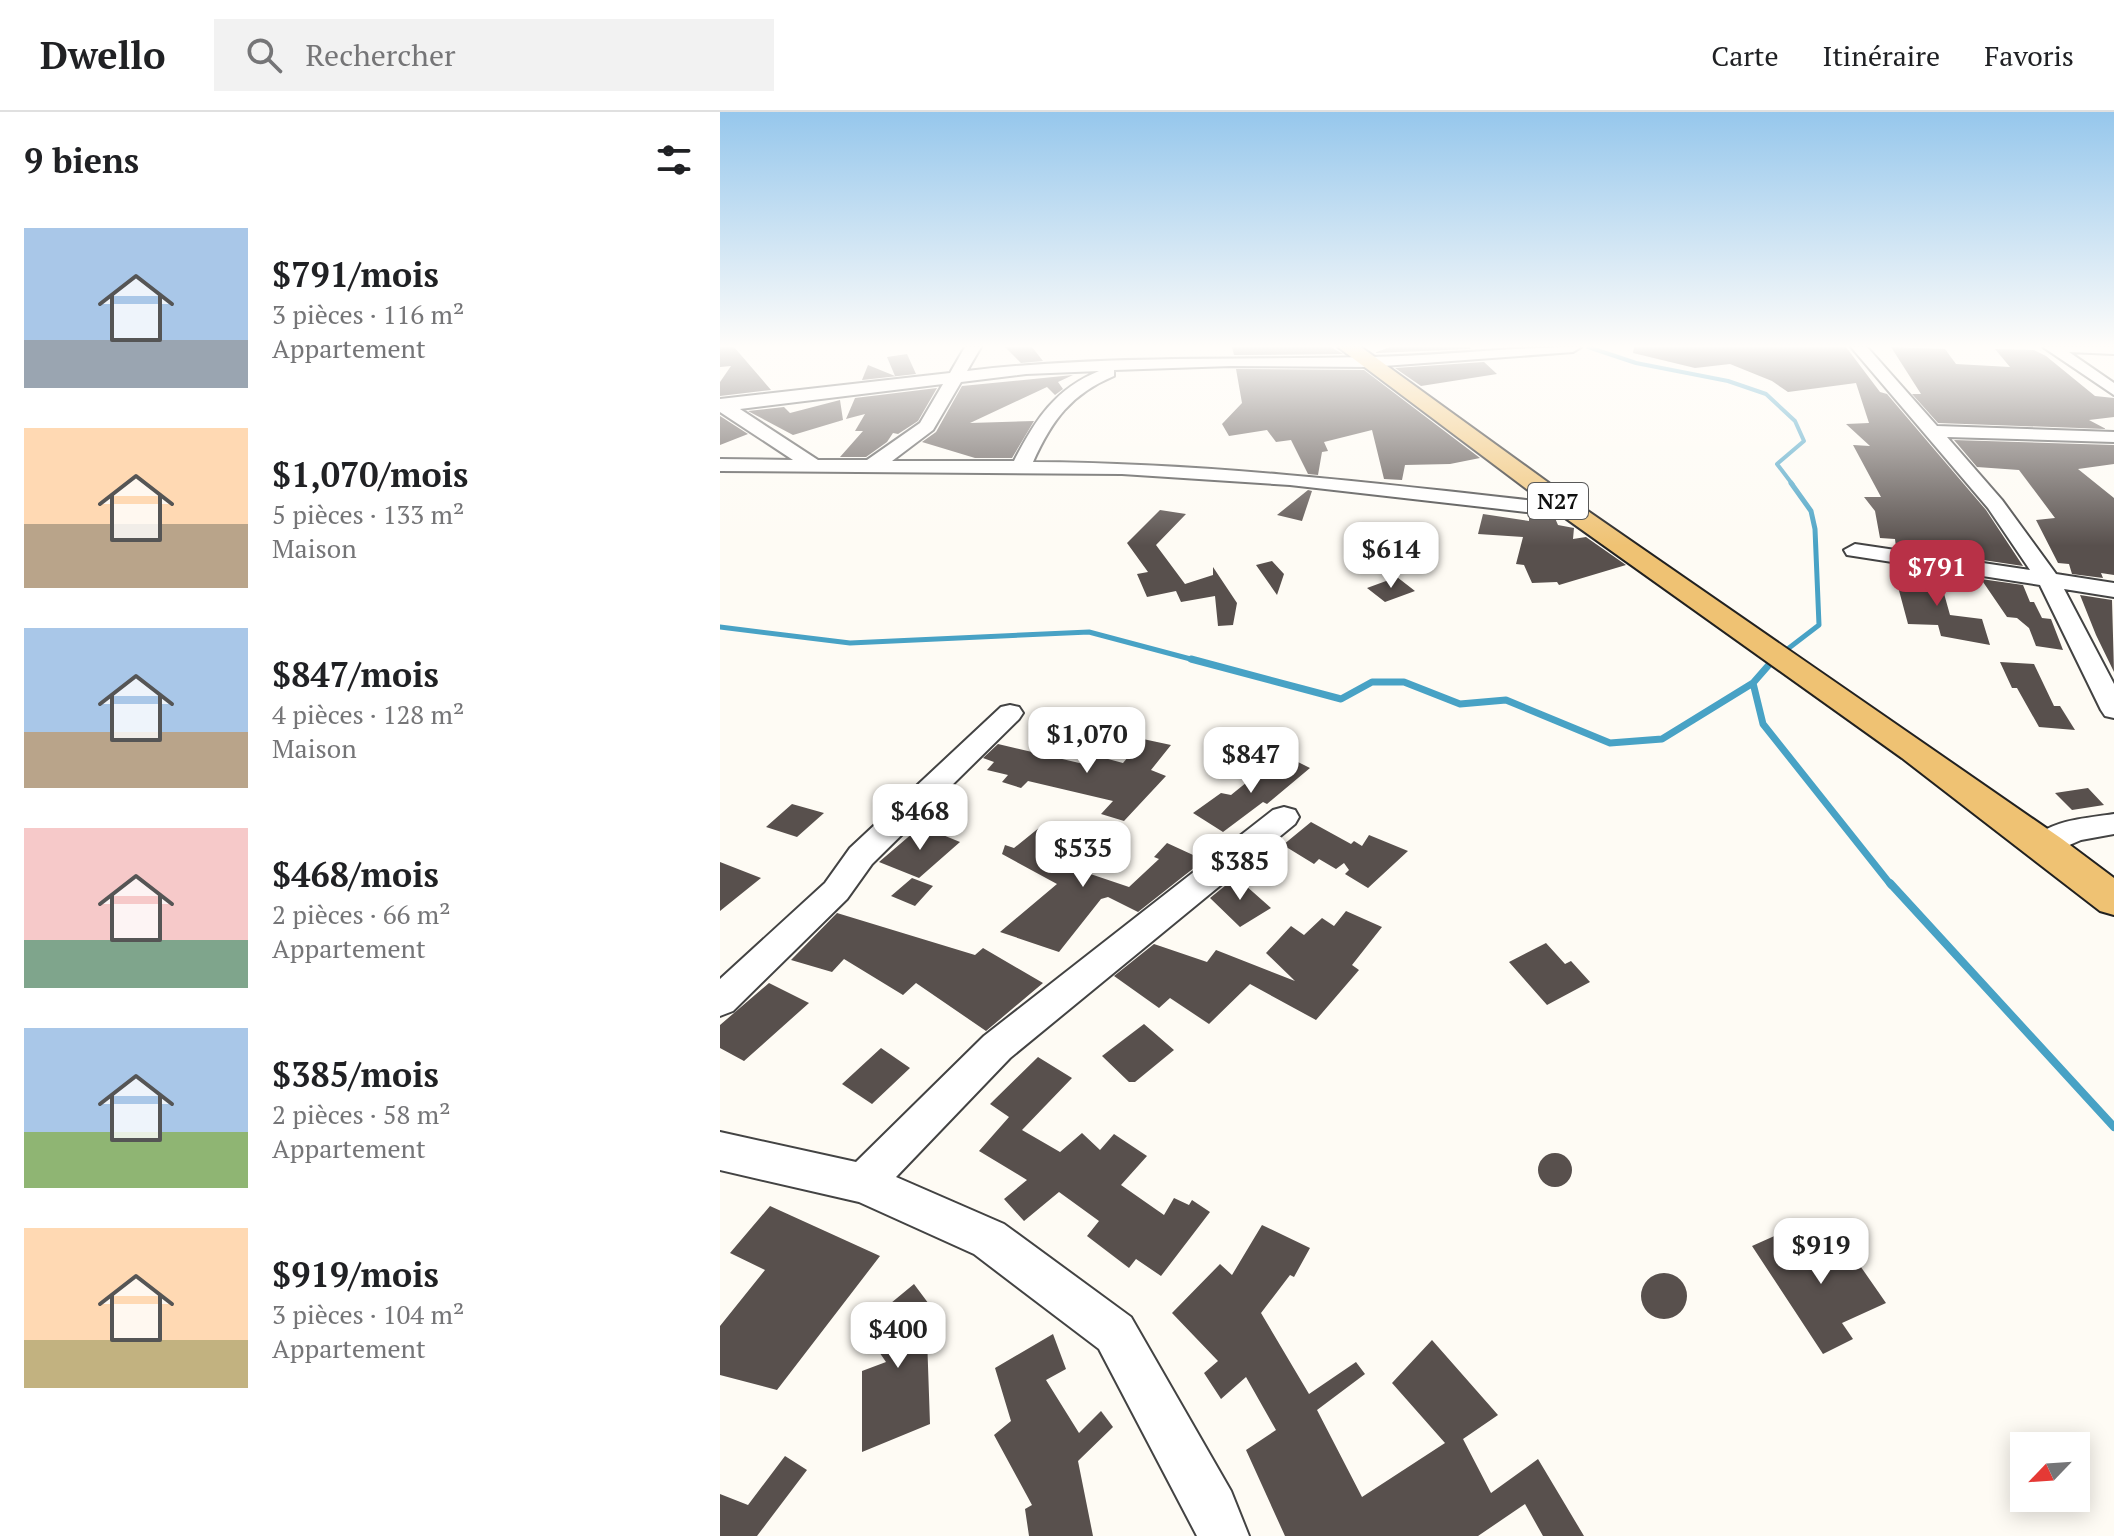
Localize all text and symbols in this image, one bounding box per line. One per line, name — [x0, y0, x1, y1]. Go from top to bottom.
search box — [214, 19, 774, 91]
text: Dwello — [40, 30, 166, 80]
icon: search — [242, 33, 286, 77]
text: Rechercher — [306, 35, 456, 75]
text: Carte — [1711, 37, 1779, 74]
text: Itinéraire — [1823, 37, 1940, 74]
text: Favoris — [1984, 37, 2074, 74]
text: 9 biens — [24, 138, 139, 183]
icon: filters — [652, 138, 696, 182]
text: $791/mois — [272, 252, 439, 297]
icon: home — [88, 260, 184, 356]
text: 3 pièces · 116 m² — [272, 297, 464, 331]
text: Appartement — [272, 331, 426, 365]
text: $1,070/mois — [272, 452, 468, 497]
icon: home — [88, 460, 184, 556]
road number: N27 — [1528, 483, 1588, 519]
text: 5 pièces · 133 m² — [272, 497, 464, 531]
pin: $614 — [1344, 522, 1438, 590]
text: Maison — [272, 531, 357, 565]
text: $614 — [1362, 531, 1420, 565]
pin: $791 — [1890, 540, 1984, 608]
text: $791 — [1908, 549, 1966, 583]
text: $847/mois — [272, 652, 439, 697]
icon: home — [88, 660, 184, 756]
text: 4 pièces · 128 m² — [272, 697, 464, 731]
pin: $1,070 — [1022, 707, 1152, 775]
text: $1,070 — [1046, 716, 1128, 750]
pin: $847 — [1204, 727, 1298, 795]
text: Maison — [272, 731, 357, 765]
text: $847 — [1222, 736, 1280, 770]
pin: $468 — [873, 784, 967, 852]
text: $468 — [891, 793, 949, 827]
pin: $535 — [1036, 821, 1130, 889]
text: $535 — [1054, 830, 1112, 864]
pin: $385 — [1193, 834, 1287, 902]
text: $385 — [1211, 843, 1269, 877]
text: $468/mois — [272, 852, 439, 897]
icon: home — [88, 860, 184, 956]
text: 2 pièces · 66 m² — [272, 897, 450, 931]
text: Appartement — [272, 931, 426, 965]
text: $385/mois — [272, 1052, 439, 1097]
icon: home — [88, 1060, 184, 1156]
text: 2 pièces · 58 m² — [272, 1097, 450, 1131]
text: Appartement — [272, 1131, 426, 1165]
pin: $919 — [1774, 1218, 1868, 1286]
text: $919 — [1792, 1227, 1850, 1261]
text: $919/mois — [272, 1252, 439, 1297]
icon: home — [88, 1260, 184, 1356]
text: 3 pièces · 104 m² — [272, 1297, 464, 1331]
pin: $400 — [851, 1302, 945, 1370]
text: $400 — [869, 1311, 927, 1345]
text: Appartement — [272, 1331, 426, 1365]
north arrow — [2010, 1432, 2090, 1512]
map controls — [2010, 1432, 2090, 1512]

